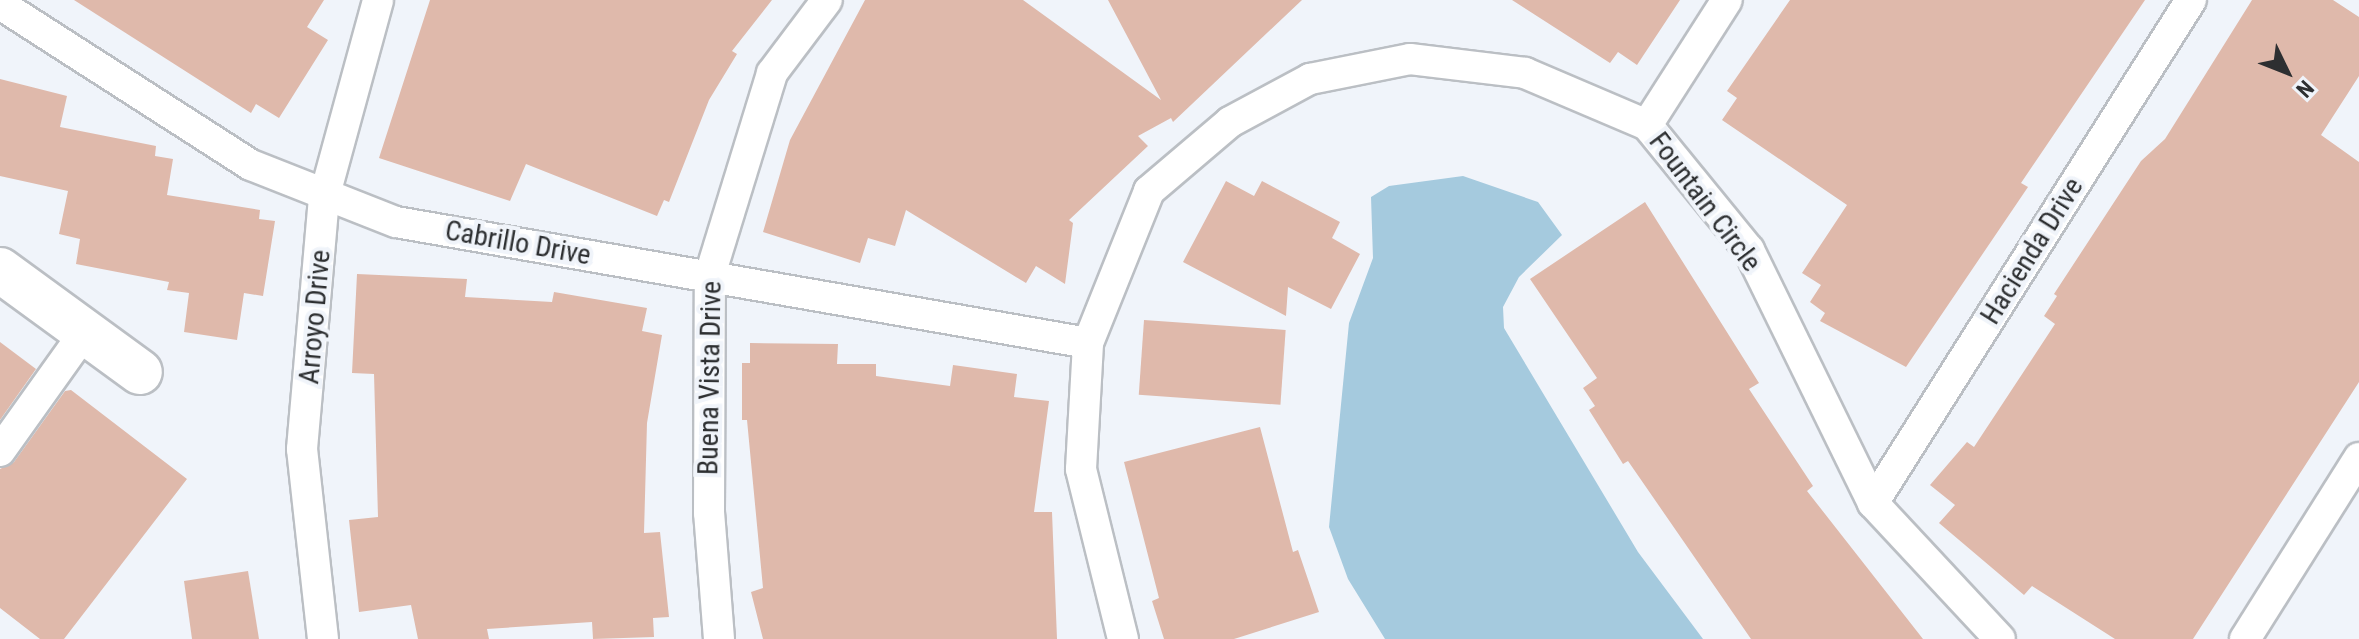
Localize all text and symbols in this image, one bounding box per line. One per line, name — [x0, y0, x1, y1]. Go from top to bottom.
north arrow — [2247, 32, 2327, 112]
text: N — [2291, 75, 2319, 102]
street label: Fountain Circle — [1642, 126, 1768, 278]
street label: Hacienda Drive — [1974, 172, 2090, 330]
street label: Cabrillo Drive — [443, 214, 593, 272]
street label: Arroyo Drive — [292, 248, 338, 386]
street label: Buena Vista Drive — [692, 281, 728, 475]

